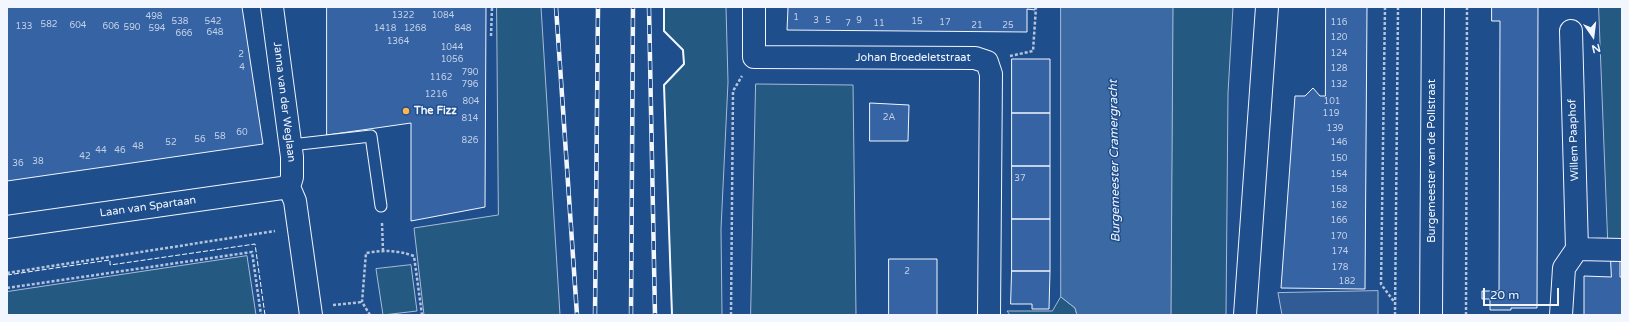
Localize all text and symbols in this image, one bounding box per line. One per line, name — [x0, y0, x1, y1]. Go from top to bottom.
house number: 1322 — [392, 11, 414, 21]
house number: 1084 — [432, 11, 454, 21]
house number: 498 — [146, 12, 162, 22]
house number: 1 — [793, 13, 799, 23]
house number: 3 — [813, 16, 819, 26]
house number: 5 — [825, 16, 831, 26]
house number: 9 — [856, 16, 862, 26]
north arrow — [1573, 16, 1613, 56]
house number: 538 — [172, 17, 188, 27]
house number: 542 — [205, 17, 221, 27]
house number: 15 — [911, 17, 923, 27]
house number: 17 — [939, 18, 951, 28]
house number: 116 — [1331, 18, 1347, 28]
house number: 7 — [845, 19, 851, 29]
house number: 11 — [873, 19, 885, 29]
house number: 582 — [41, 20, 57, 30]
house number: 604 — [70, 21, 86, 31]
house number: 21 — [971, 21, 983, 31]
house number: 25 — [1002, 21, 1014, 31]
house number: 133 — [16, 22, 32, 32]
house number: 606 — [103, 22, 119, 32]
house number: 590 — [124, 23, 140, 33]
house number: 594 — [149, 24, 165, 34]
house number: 1418 — [374, 24, 396, 34]
house number: 1268 — [404, 24, 426, 34]
house number: 848 — [455, 24, 471, 34]
house number: 648 — [207, 28, 223, 38]
house number: 666 — [176, 29, 192, 39]
house number: 120 — [1331, 33, 1347, 43]
house number: 1364 — [387, 37, 409, 47]
street label: Janna van der Weglaan — [270, 41, 298, 163]
text: N — [1590, 41, 1602, 56]
house number: 1044 — [441, 43, 463, 53]
house number: 124 — [1331, 49, 1347, 59]
house number: 2 — [238, 50, 244, 60]
street label: Johan Broedeletstraat — [855, 51, 971, 65]
house number: 1056 — [441, 55, 463, 65]
house number: 4 — [239, 63, 245, 73]
house number: 128 — [1331, 64, 1347, 74]
house number: 790 — [462, 68, 478, 78]
house number: 1162 — [430, 73, 452, 83]
street label: Burgemeester van de Pollstraat — [1425, 79, 1439, 243]
house number: 796 — [462, 80, 478, 90]
water label: Burgemeester Cramergracht — [1106, 80, 1124, 242]
house number: 132 — [1331, 80, 1347, 90]
house number: 1216 — [425, 90, 447, 100]
house number: 804 — [463, 97, 479, 107]
house number: 101 — [1324, 97, 1340, 107]
street label: Willem Paaphof — [1566, 99, 1582, 181]
place label: The Fizz — [414, 104, 457, 118]
marker: The Fizz — [401, 106, 411, 116]
house number: 119 — [1323, 109, 1339, 119]
house number: 2A — [883, 113, 895, 123]
house number: 814 — [462, 114, 478, 124]
house number: 139 — [1327, 124, 1343, 134]
house number: 60 — [236, 128, 248, 138]
house number: 58 — [214, 132, 226, 142]
house number: 56 — [194, 135, 206, 145]
house number: 826 — [462, 136, 478, 146]
house number: 52 — [165, 138, 177, 148]
house number: 146 — [1331, 138, 1347, 148]
house number: 48 — [132, 142, 144, 152]
house number: 44 — [95, 146, 107, 156]
house number: 46 — [114, 146, 126, 156]
house number: 42 — [79, 152, 91, 162]
house number: 150 — [1331, 154, 1347, 164]
house number: 38 — [32, 157, 44, 167]
house number: 36 — [12, 159, 24, 169]
house number: 154 — [1331, 170, 1347, 180]
house number: 37 — [1014, 174, 1026, 184]
house number: 158 — [1331, 185, 1347, 195]
street label: Laan van Spartaan — [99, 194, 197, 220]
house number: 162 — [1331, 201, 1347, 211]
house number: 166 — [1331, 216, 1347, 226]
house number: 170 — [1331, 232, 1347, 242]
house number: 174 — [1332, 247, 1348, 257]
house number: 178 — [1332, 263, 1348, 273]
house number: 2 — [904, 267, 910, 277]
house number: 182 — [1339, 277, 1355, 287]
scale bar — [1485, 280, 1561, 306]
text: 20 m — [1490, 288, 1519, 302]

